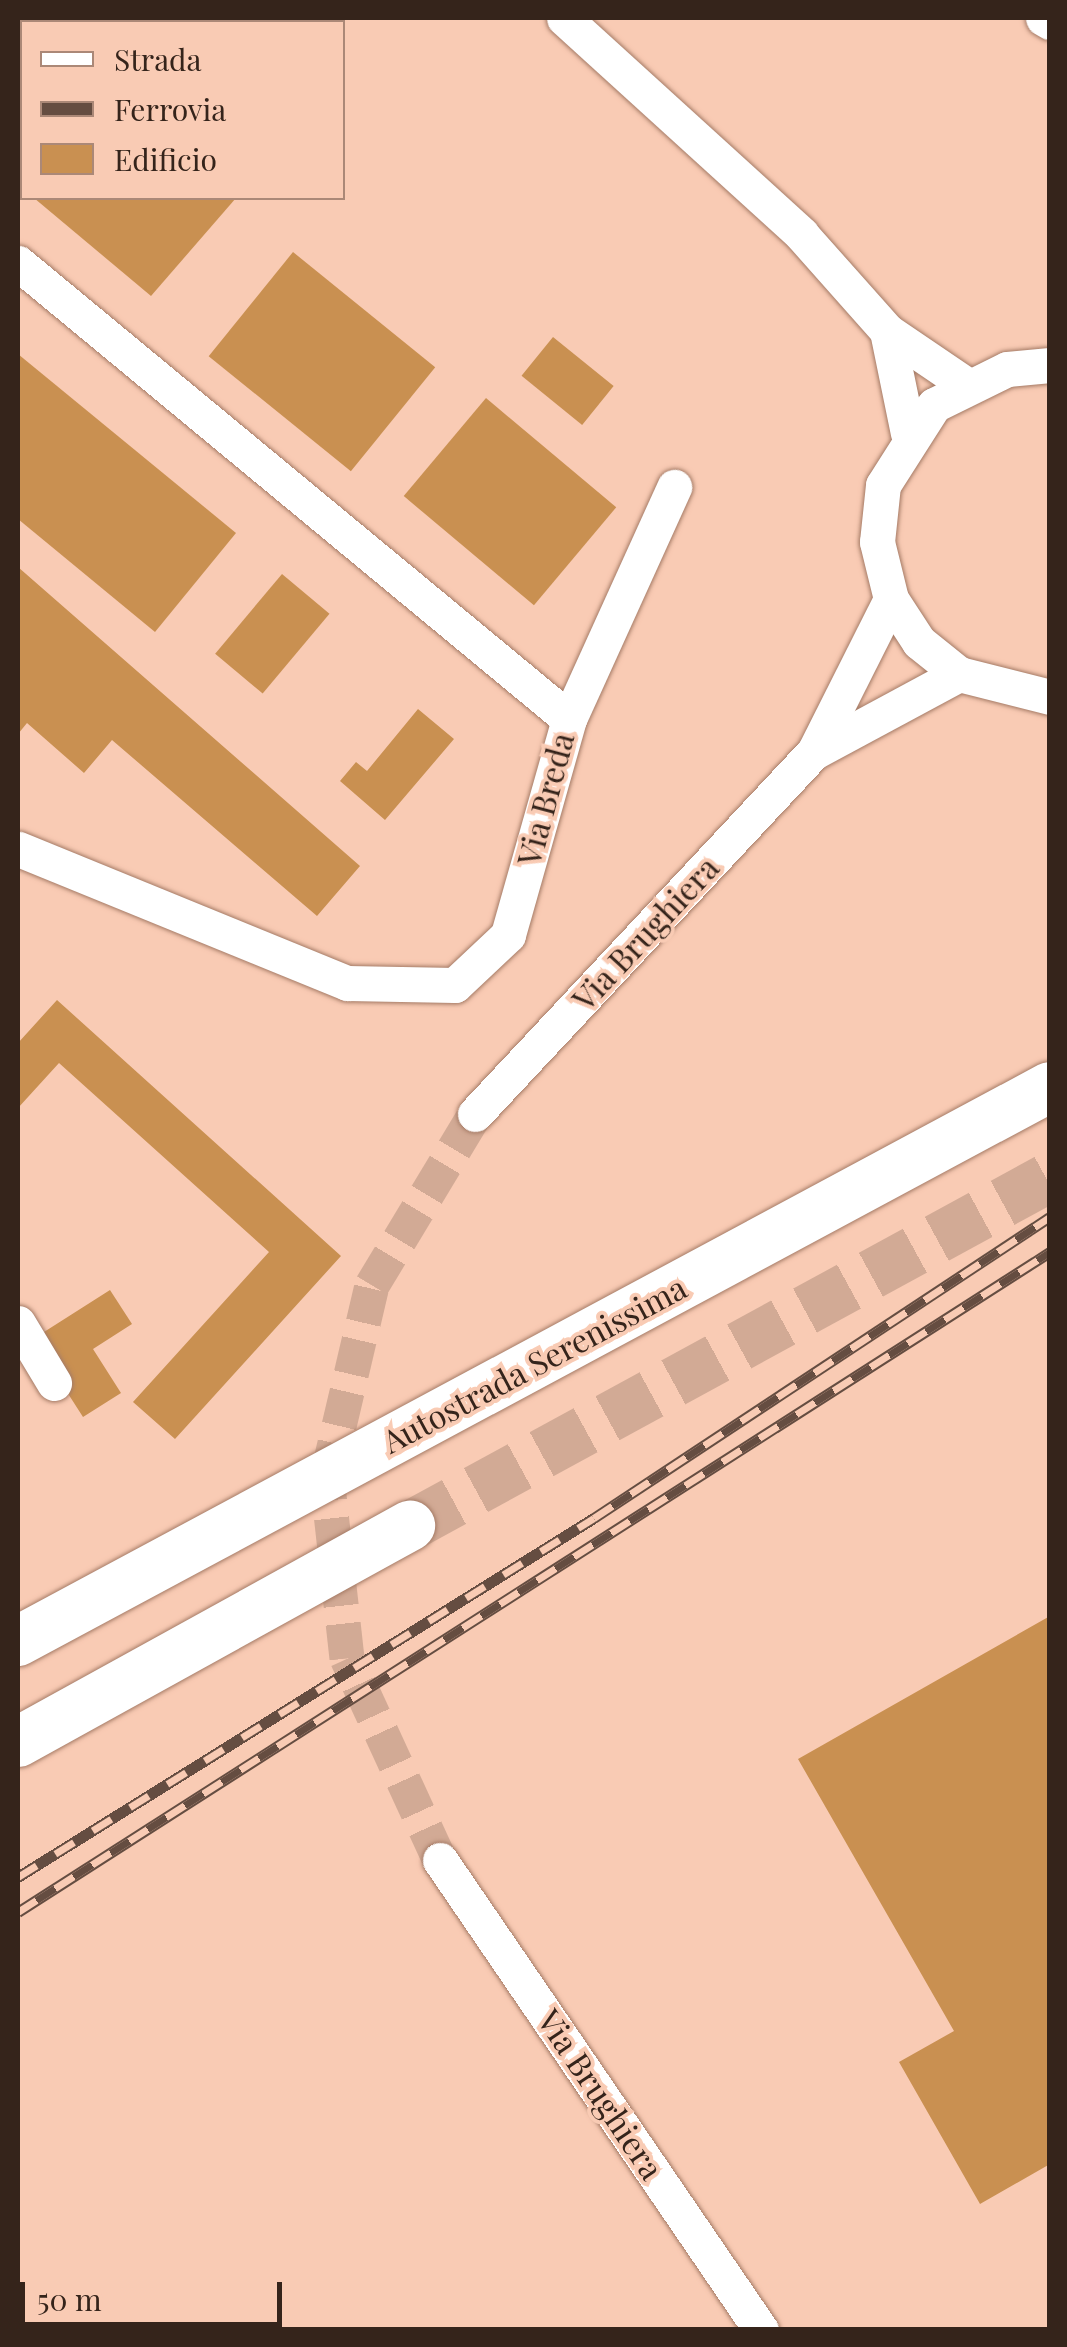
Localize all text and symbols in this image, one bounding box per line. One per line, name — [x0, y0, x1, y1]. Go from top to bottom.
legend — [20, 20, 345, 200]
text: Strada — [114, 39, 201, 79]
text: Ferrovia — [114, 89, 226, 129]
text: Edificio — [114, 139, 217, 179]
street label: Via Breda — [509, 728, 581, 870]
street label: Via Brughiera — [564, 848, 726, 1018]
street label: Autostrada Serenissima — [375, 1267, 693, 1461]
street label: Via Brughiera — [530, 2002, 672, 2186]
scale bar — [25, 2262, 288, 2324]
text: 50 m — [37, 2279, 102, 2319]

